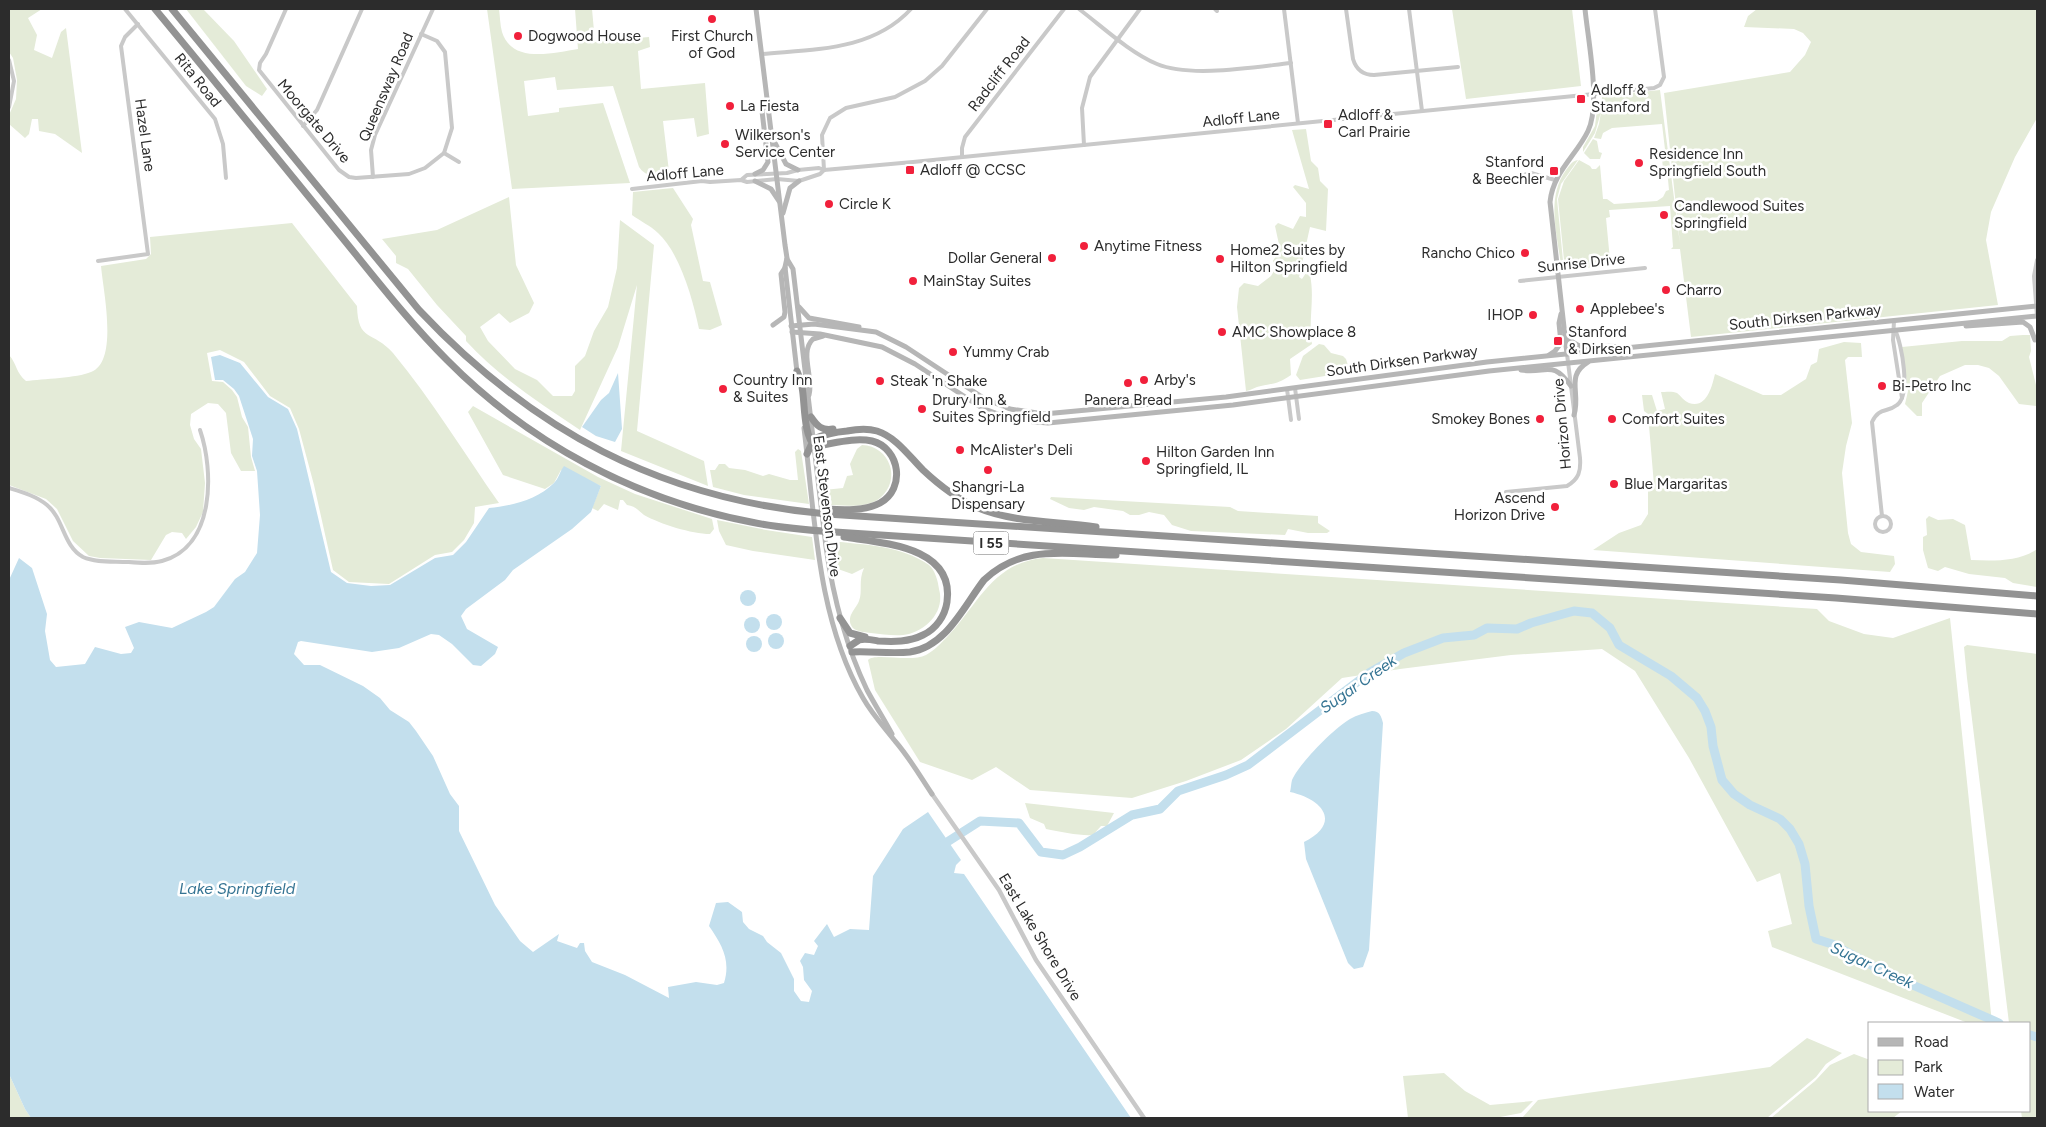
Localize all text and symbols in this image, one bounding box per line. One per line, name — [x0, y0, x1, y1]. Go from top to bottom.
marker: First Church of God — [706, 13, 718, 25]
place label: Dogwood House — [528, 27, 641, 45]
place label: First Church of God — [671, 27, 753, 62]
street label: Queensway Road — [355, 30, 417, 144]
marker: Dogwood House — [512, 30, 524, 42]
street label: Radcliff Road — [964, 33, 1034, 115]
street label: Rita Road — [171, 49, 225, 111]
street label: Moorgate Drive — [274, 75, 354, 167]
place label: Adloff & Stanford — [1591, 81, 1650, 116]
marker: Adloff & Stanford — [1575, 93, 1587, 105]
street label: Hazel Lane — [131, 97, 159, 173]
place label: La Fiesta — [740, 97, 799, 115]
marker: La Fiesta — [724, 100, 736, 112]
street label: Adloff Lane — [1201, 105, 1281, 131]
place label: Adloff & Carl Prairie — [1338, 106, 1410, 141]
marker: Adloff & Carl Prairie — [1322, 118, 1334, 130]
place label: Wilkerson's Service Center — [735, 126, 835, 161]
marker: Wilkerson's Service Center — [719, 138, 731, 150]
place label: Residence Inn Springfield South — [1649, 145, 1766, 180]
place label: Stanford & Beechler — [1472, 153, 1544, 188]
marker: Residence Inn Springfield South — [1633, 157, 1645, 169]
street label: Adloff Lane — [646, 161, 724, 185]
place label: Adloff @ CCSC — [920, 161, 1026, 179]
marker: Adloff @ CCSC — [904, 164, 916, 176]
marker: Stanford & Beechler — [1548, 165, 1560, 177]
place label: Circle K — [839, 195, 892, 213]
place label: Candlewood Suites Springfield — [1674, 197, 1804, 232]
marker: Circle K — [823, 198, 835, 210]
marker: Candlewood Suites Springfield — [1658, 209, 1670, 221]
place label: Anytime Fitness — [1094, 237, 1202, 255]
marker: Anytime Fitness — [1078, 240, 1090, 252]
place label: Home2 Suites by Hilton Springfield — [1230, 241, 1348, 276]
place label: Rancho Chico — [1421, 244, 1515, 262]
marker: Rancho Chico — [1519, 247, 1531, 259]
place label: Dollar General — [948, 249, 1042, 267]
street label: Sunrise Drive — [1536, 249, 1626, 277]
marker: Dollar General — [1046, 252, 1058, 264]
marker: Home2 Suites by Hilton Springfield — [1214, 253, 1226, 265]
place label: MainStay Suites — [923, 272, 1031, 290]
marker: MainStay Suites — [907, 275, 919, 287]
place label: Charro — [1676, 281, 1722, 299]
marker: Charro — [1660, 284, 1672, 296]
place label: Applebee's — [1590, 300, 1665, 318]
street label: South Dirksen Parkway — [1728, 300, 1882, 334]
marker: Applebee's — [1574, 303, 1586, 315]
place label: IHOP — [1487, 306, 1523, 324]
marker: IHOP — [1527, 309, 1539, 321]
place label: AMC Showplace 8 — [1232, 323, 1356, 341]
place label: Stanford & Dirksen — [1568, 323, 1631, 358]
marker: AMC Showplace 8 — [1216, 326, 1228, 338]
marker: Stanford & Dirksen — [1552, 335, 1564, 347]
street label: South Dirksen Parkway — [1325, 341, 1479, 381]
place label: Yummy Crab — [963, 343, 1050, 361]
marker: Yummy Crab — [947, 346, 959, 358]
place label: Country Inn & Suites — [733, 371, 812, 406]
place label: Arby's — [1154, 371, 1196, 389]
place label: Steak 'n Shake — [890, 372, 987, 390]
marker: Arby's — [1138, 374, 1150, 386]
marker: Steak 'n Shake — [874, 375, 886, 387]
marker: Panera Bread — [1122, 377, 1134, 389]
place label: Bi-Petro Inc — [1892, 377, 1971, 395]
street label: Horizon Drive — [1549, 378, 1575, 470]
marker: Bi-Petro Inc — [1876, 380, 1888, 392]
marker: Country Inn & Suites — [717, 383, 729, 395]
place label: Drury Inn & Suites Springfield — [932, 391, 1051, 426]
place label: Panera Bread — [1084, 391, 1172, 409]
marker: Drury Inn & Suites Springfield — [916, 403, 928, 415]
place label: Smokey Bones — [1431, 410, 1530, 428]
place label: Comfort Suites — [1622, 410, 1725, 428]
marker: Smokey Bones — [1534, 413, 1546, 425]
marker: Comfort Suites — [1606, 413, 1618, 425]
street label: East Stevenson Drive — [809, 434, 845, 578]
place label: McAlister's Deli — [970, 441, 1073, 459]
place label: Hilton Garden Inn Springfield, IL — [1156, 443, 1274, 478]
marker: McAlister's Deli — [954, 444, 966, 456]
marker: Hilton Garden Inn Springfield, IL — [1140, 455, 1152, 467]
marker: Shangri-La Dispensary — [982, 464, 994, 476]
place label: Blue Margaritas — [1624, 475, 1727, 493]
place label: Shangri-La Dispensary — [951, 478, 1025, 513]
marker: Blue Margaritas — [1608, 478, 1620, 490]
place label: Ascend Horizon Drive — [1454, 489, 1545, 524]
marker: Ascend Horizon Drive — [1549, 501, 1561, 513]
road number: I 55 — [974, 532, 1008, 554]
water label: Sugar Creek — [1316, 650, 1401, 717]
street label: East Lake Shore Drive — [995, 870, 1085, 1004]
water label: Lake Springfield — [179, 879, 296, 898]
water label: Sugar Creek — [1828, 938, 1918, 993]
legend — [1868, 1022, 2031, 1112]
text: Road — [1914, 1033, 1949, 1051]
text: Park — [1914, 1058, 1943, 1076]
text: Water — [1914, 1083, 1954, 1101]

